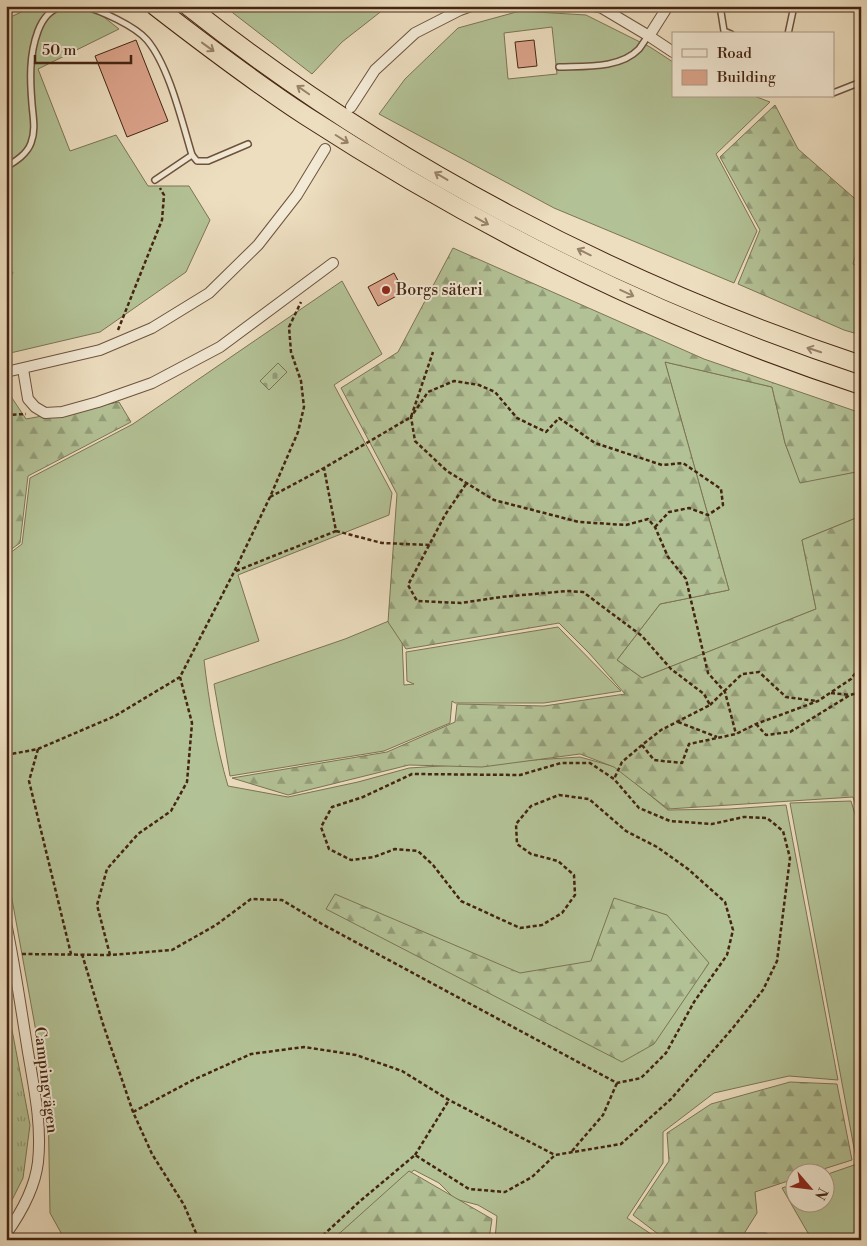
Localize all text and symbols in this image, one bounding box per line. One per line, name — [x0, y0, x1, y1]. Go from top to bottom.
scale bar — [35, 32, 131, 64]
legend — [672, 32, 834, 98]
text: 50 m — [42, 41, 76, 60]
one-way arrow — [201, 41, 214, 52]
text: Road — [717, 44, 752, 63]
text: Building — [716, 68, 776, 87]
one-way arrow — [296, 85, 310, 95]
one-way arrow — [334, 134, 348, 144]
one-way arrow — [434, 171, 448, 181]
one-way arrow — [474, 217, 489, 226]
one-way arrow — [577, 247, 592, 257]
place label: Borgs säteri — [395, 280, 483, 300]
marker: Borgs säteri — [380, 284, 392, 296]
one-way arrow — [619, 289, 634, 299]
one-way arrow — [807, 345, 823, 354]
street label: Campingvägen — [30, 1026, 63, 1135]
north arrow — [784, 1164, 834, 1214]
text: N — [810, 1185, 831, 1203]

